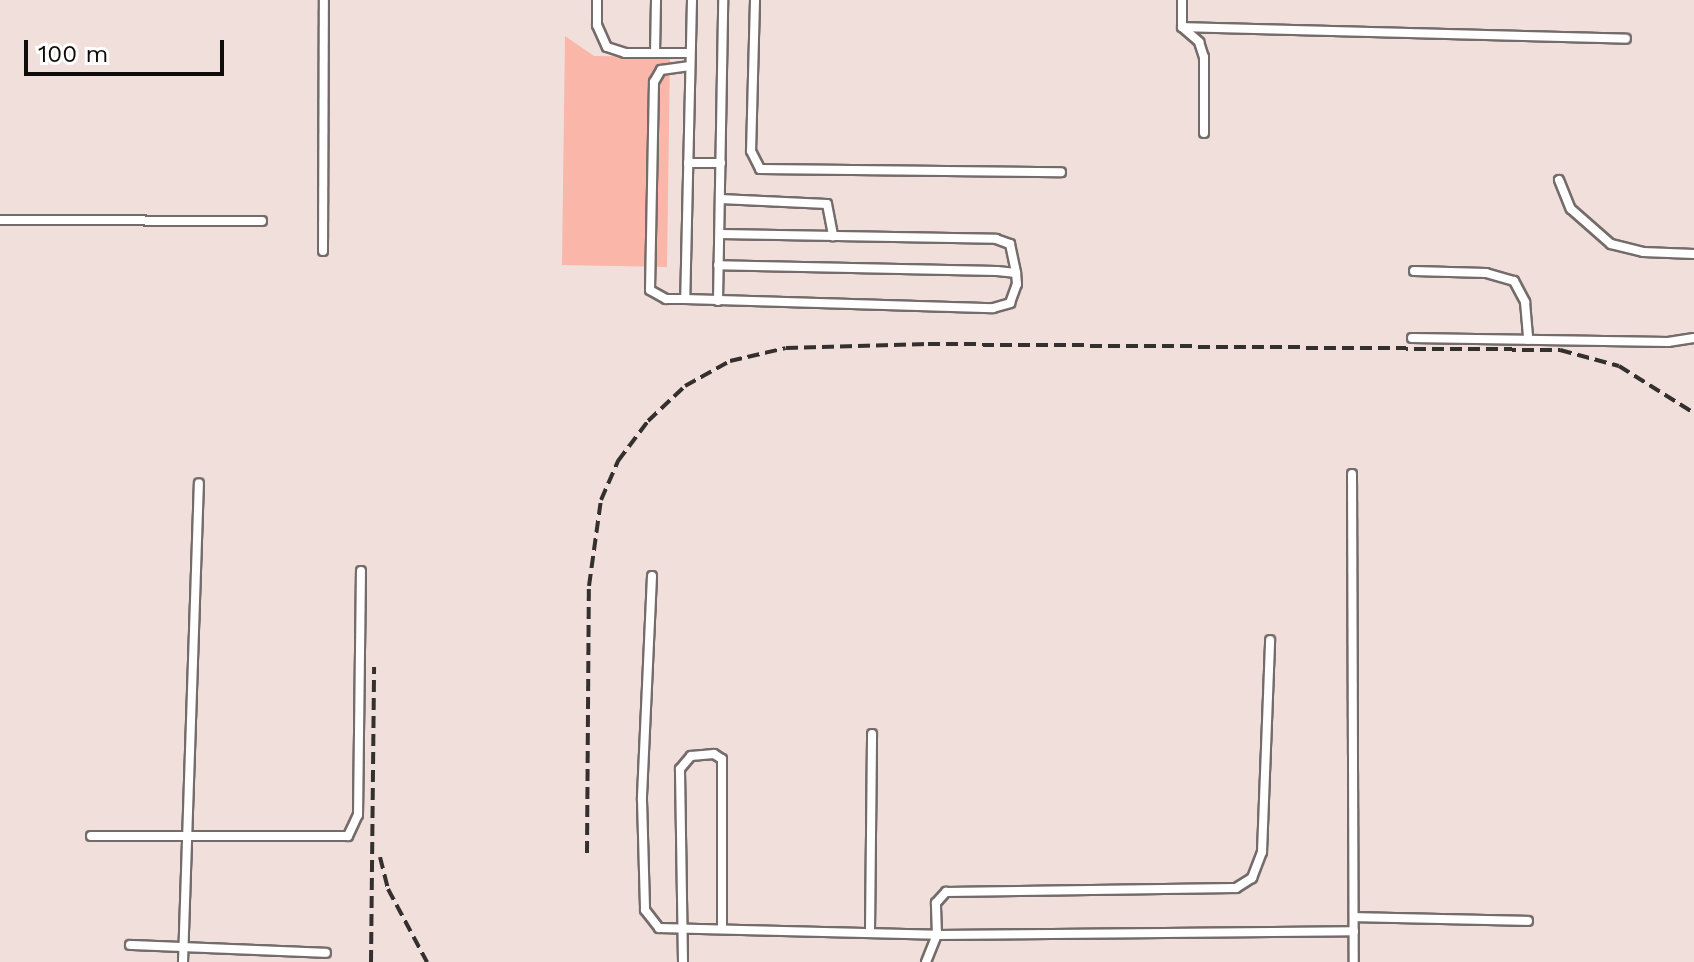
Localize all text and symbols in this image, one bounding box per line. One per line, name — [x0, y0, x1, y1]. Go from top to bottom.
scale bar — [28, 24, 228, 74]
text: 100 m — [38, 40, 108, 68]

